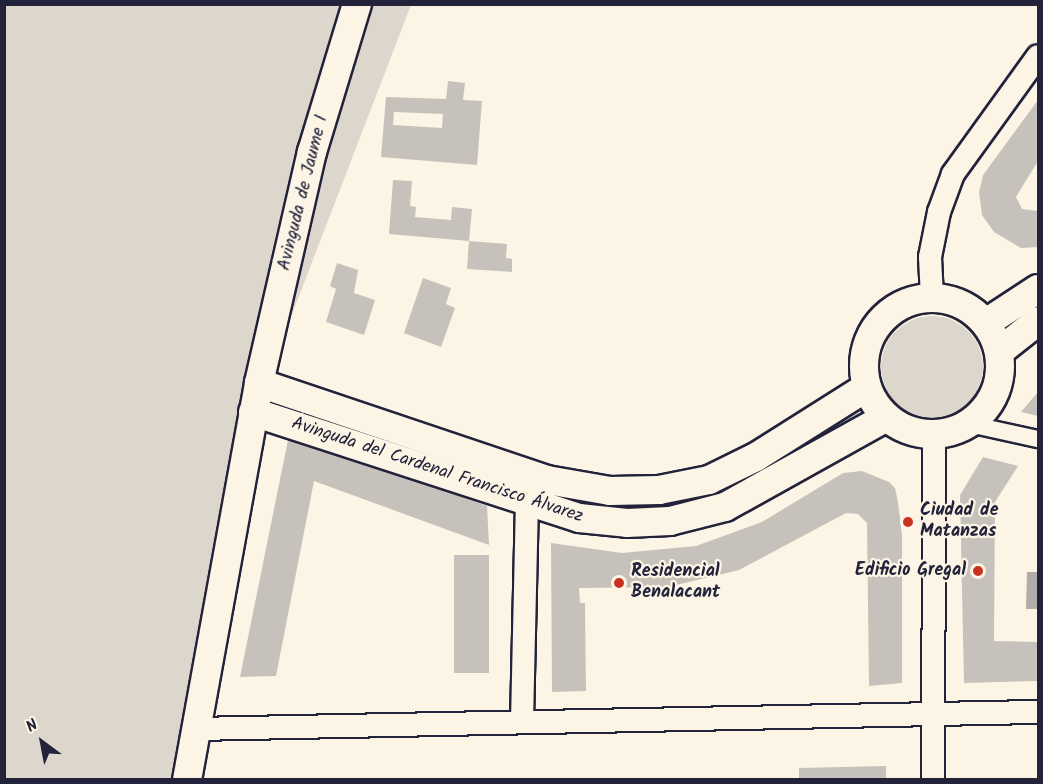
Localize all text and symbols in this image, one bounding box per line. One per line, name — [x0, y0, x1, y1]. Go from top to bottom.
street label: Avinguda de Jaume I — [274, 113, 334, 273]
street label: Avinguda del Cardenal Francisco Álvarez — [289, 414, 585, 528]
place label: Ciudad de Matanzas — [920, 501, 999, 544]
marker: Ciudad de Matanzas — [901, 515, 915, 529]
place label: Edificio Gregal — [855, 560, 966, 582]
place label: Residencial Benalacant — [631, 562, 720, 604]
marker: Edificio Gregal — [971, 564, 985, 578]
marker: Residencial Benalacant — [612, 576, 626, 590]
north arrow — [12, 712, 72, 772]
text: N — [21, 713, 43, 740]

